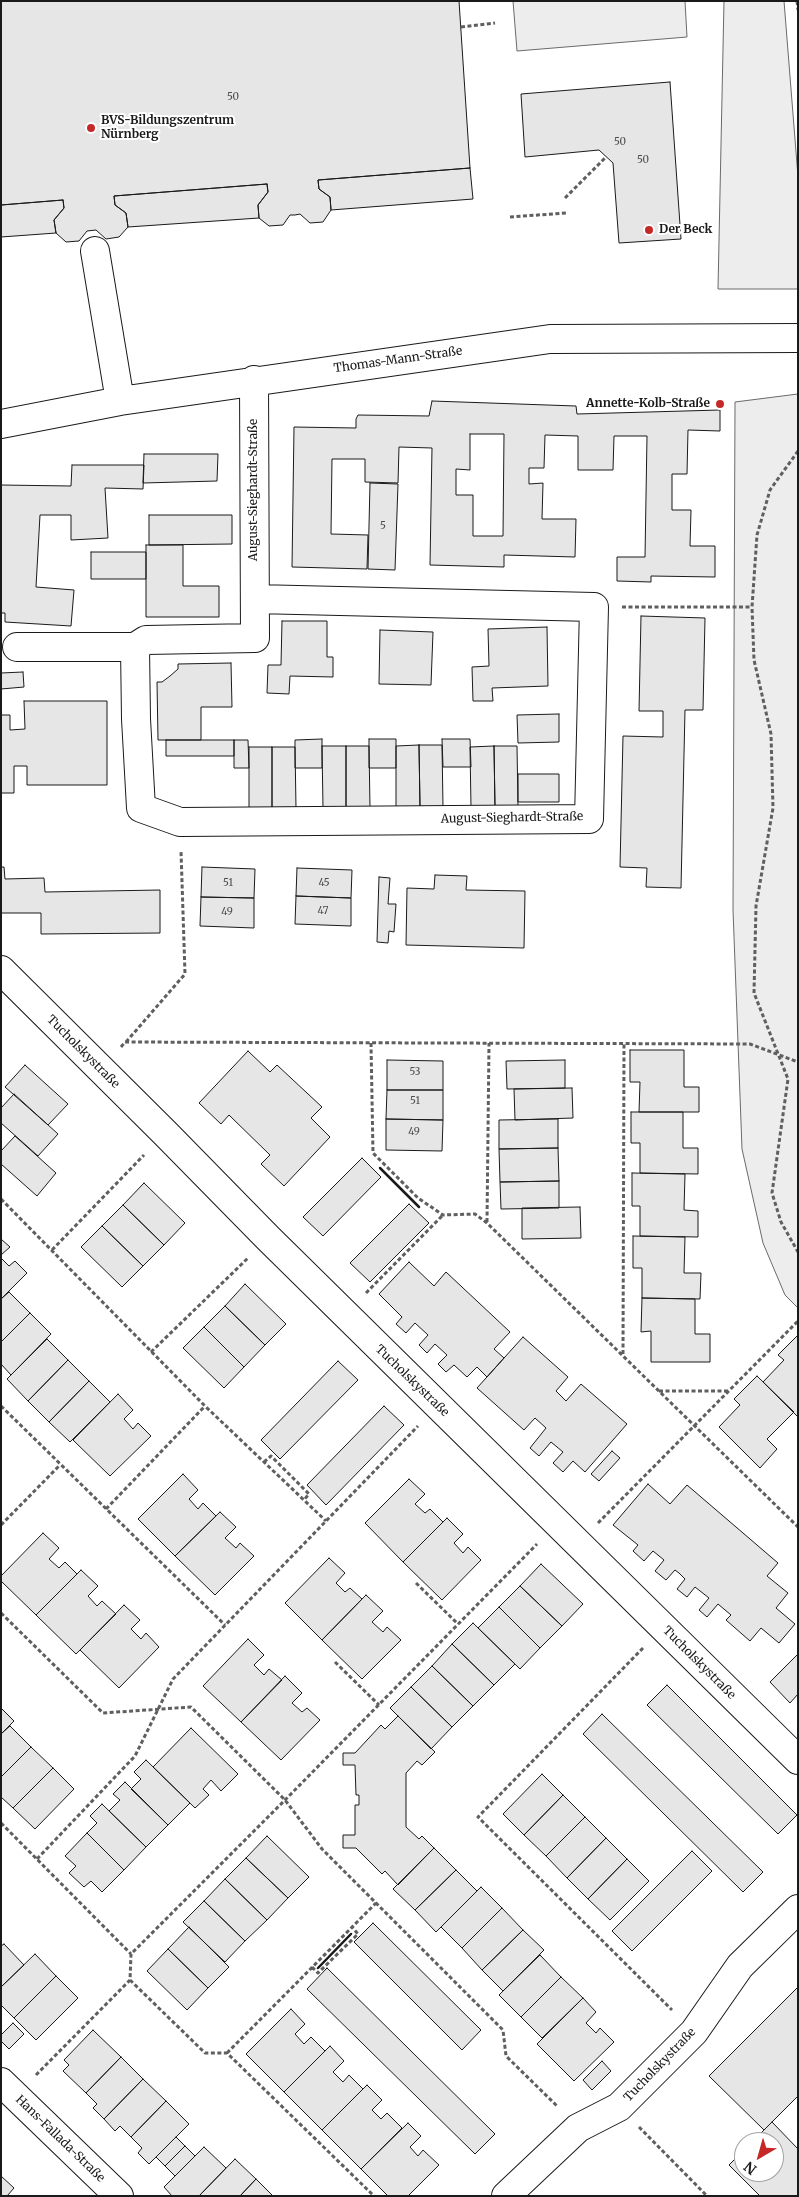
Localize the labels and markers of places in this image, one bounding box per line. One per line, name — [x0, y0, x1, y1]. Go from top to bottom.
place label: BVS-Bildungszentrum Nürnberg — [101, 114, 234, 142]
marker: BVS-Bildungszentrum Nürnberg — [85, 122, 97, 134]
place label: Der Beck — [659, 223, 712, 237]
marker: Der Beck — [643, 224, 655, 236]
place label: Annette-Kolb-Straße — [586, 397, 710, 411]
marker: Annette-Kolb-Straße — [714, 398, 726, 410]

